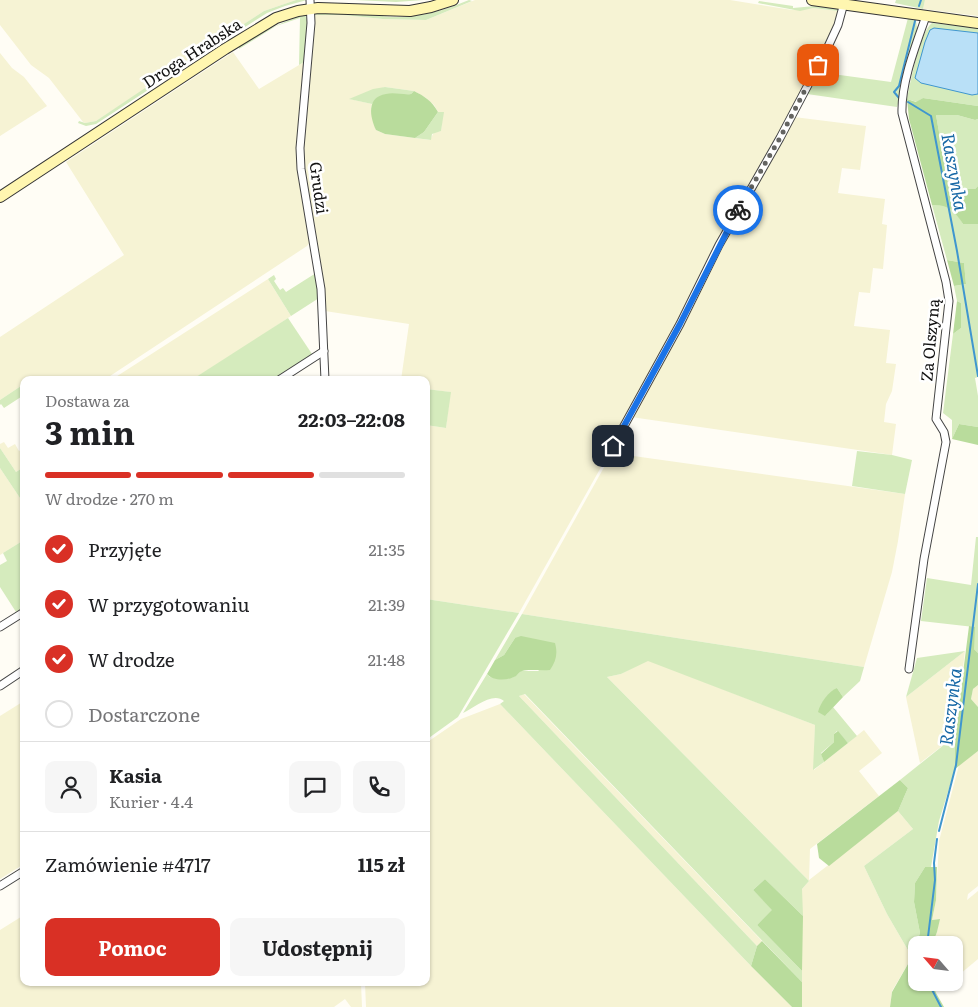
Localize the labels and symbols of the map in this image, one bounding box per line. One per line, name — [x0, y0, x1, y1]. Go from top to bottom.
street label: Droga Hrabska — [137, 11, 246, 93]
pin — [797, 44, 839, 86]
water label: Raszynka — [935, 131, 976, 213]
street label: Grudzi — [304, 160, 336, 216]
courier — [713, 185, 763, 235]
street label: Za Olszyną — [913, 297, 945, 382]
pin — [592, 425, 634, 467]
water label: Raszynka — [931, 666, 968, 747]
north arrow — [908, 936, 962, 991]

